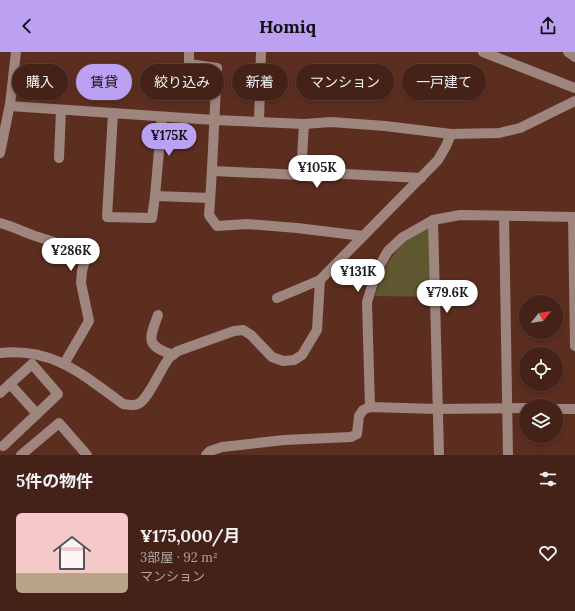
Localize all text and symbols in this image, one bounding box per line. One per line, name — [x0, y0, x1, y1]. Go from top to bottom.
icon: back — [16, 15, 38, 37]
text: Homiq — [259, 15, 316, 38]
icon: share — [537, 15, 559, 37]
chip: 購入 — [12, 64, 68, 100]
chip: 賃貸 — [76, 64, 132, 100]
chip: 絞り込み — [140, 64, 224, 100]
chip: 新着 — [232, 64, 288, 100]
chip: マンション — [296, 64, 394, 100]
chip: 一戸建て — [402, 64, 486, 100]
pin: ¥175K — [141, 123, 197, 157]
text: ¥175K — [150, 127, 188, 144]
pin: ¥105K — [289, 155, 345, 189]
text: ¥105K — [297, 159, 337, 176]
pin: ¥286K — [43, 238, 99, 272]
text: ¥286K — [51, 242, 91, 259]
pin: ¥131K — [330, 259, 386, 293]
text: ¥131K — [340, 263, 376, 280]
pin: ¥79.6K — [414, 280, 480, 314]
text: ¥79.6K — [426, 284, 468, 301]
north arrow — [519, 295, 563, 339]
map controls — [519, 295, 563, 443]
button: locate — [519, 347, 563, 391]
button: layers — [519, 399, 563, 443]
icon: filters — [537, 468, 559, 490]
text: 5件の物件 — [16, 470, 93, 492]
text: ¥175,000/月 — [140, 525, 241, 547]
icon: home — [48, 529, 96, 577]
icon: heart — [537, 542, 559, 564]
text: 3部屋 · 92 m² — [140, 549, 218, 566]
text: マンション — [140, 568, 205, 585]

